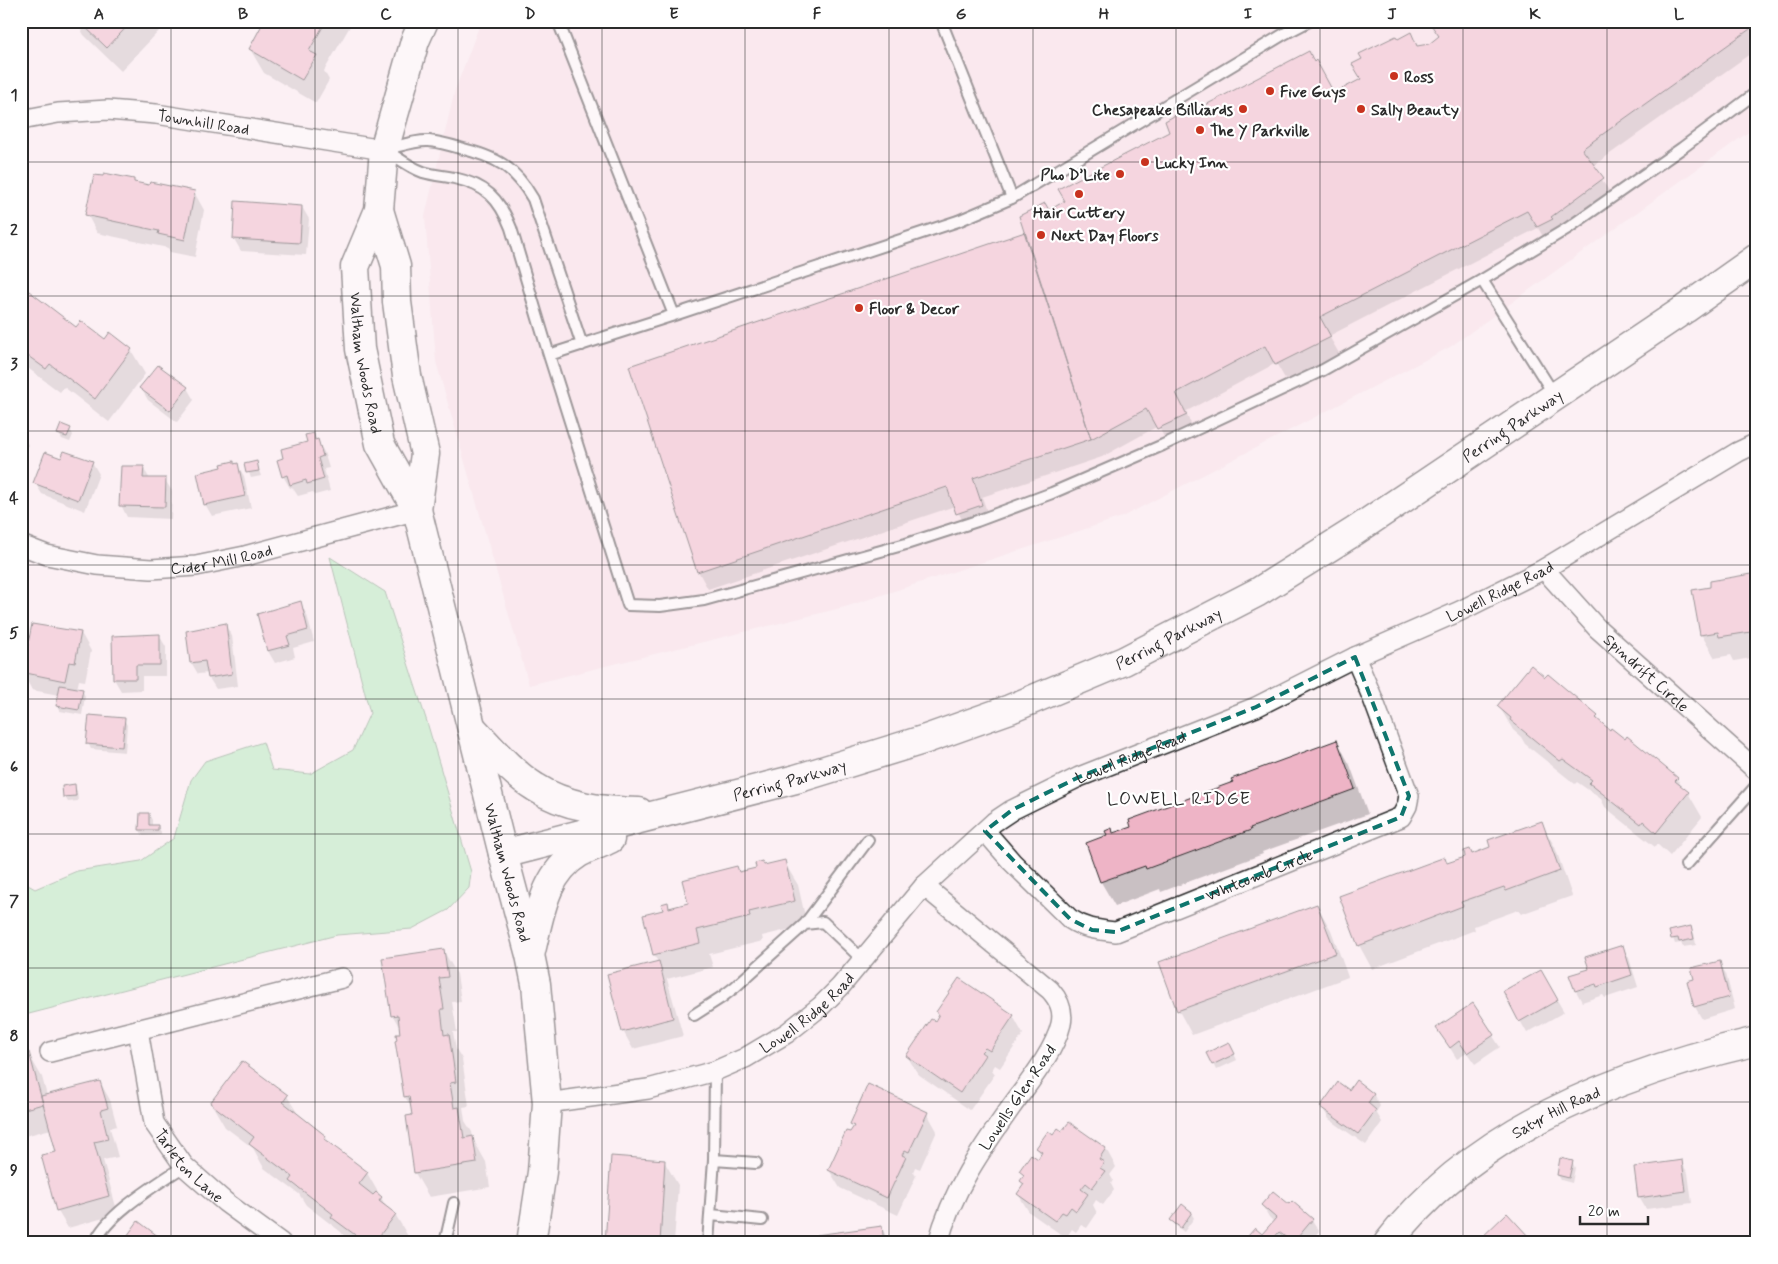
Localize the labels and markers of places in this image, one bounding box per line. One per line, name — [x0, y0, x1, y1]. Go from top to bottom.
place label: Ross — [1404, 67, 1434, 88]
marker: Ross — [1388, 70, 1400, 82]
place label: Five Guys — [1280, 82, 1346, 103]
marker: Five Guys — [1264, 85, 1276, 97]
place label: Chesapeake Billiards — [1092, 100, 1234, 121]
place label: Sally Beauty — [1371, 100, 1459, 121]
marker: Chesapeake Billiards — [1237, 103, 1249, 115]
marker: Sally Beauty — [1355, 103, 1367, 115]
place label: The Y Parkville — [1210, 121, 1310, 142]
marker: The Y Parkville — [1194, 124, 1206, 136]
place label: Lucky Inn — [1155, 153, 1229, 174]
marker: Lucky Inn — [1139, 156, 1151, 168]
place label: Pho D’Lite — [1041, 165, 1110, 186]
marker: Pho D’Lite — [1114, 168, 1126, 180]
marker: Hair Cuttery — [1073, 188, 1085, 200]
place label: Hair Cuttery — [1033, 203, 1125, 224]
place label: Next Day Floors — [1051, 226, 1159, 247]
marker: Next Day Floors — [1035, 229, 1047, 241]
place label: Floor & Decor — [869, 299, 960, 320]
marker: Floor & Decor — [853, 302, 865, 314]

